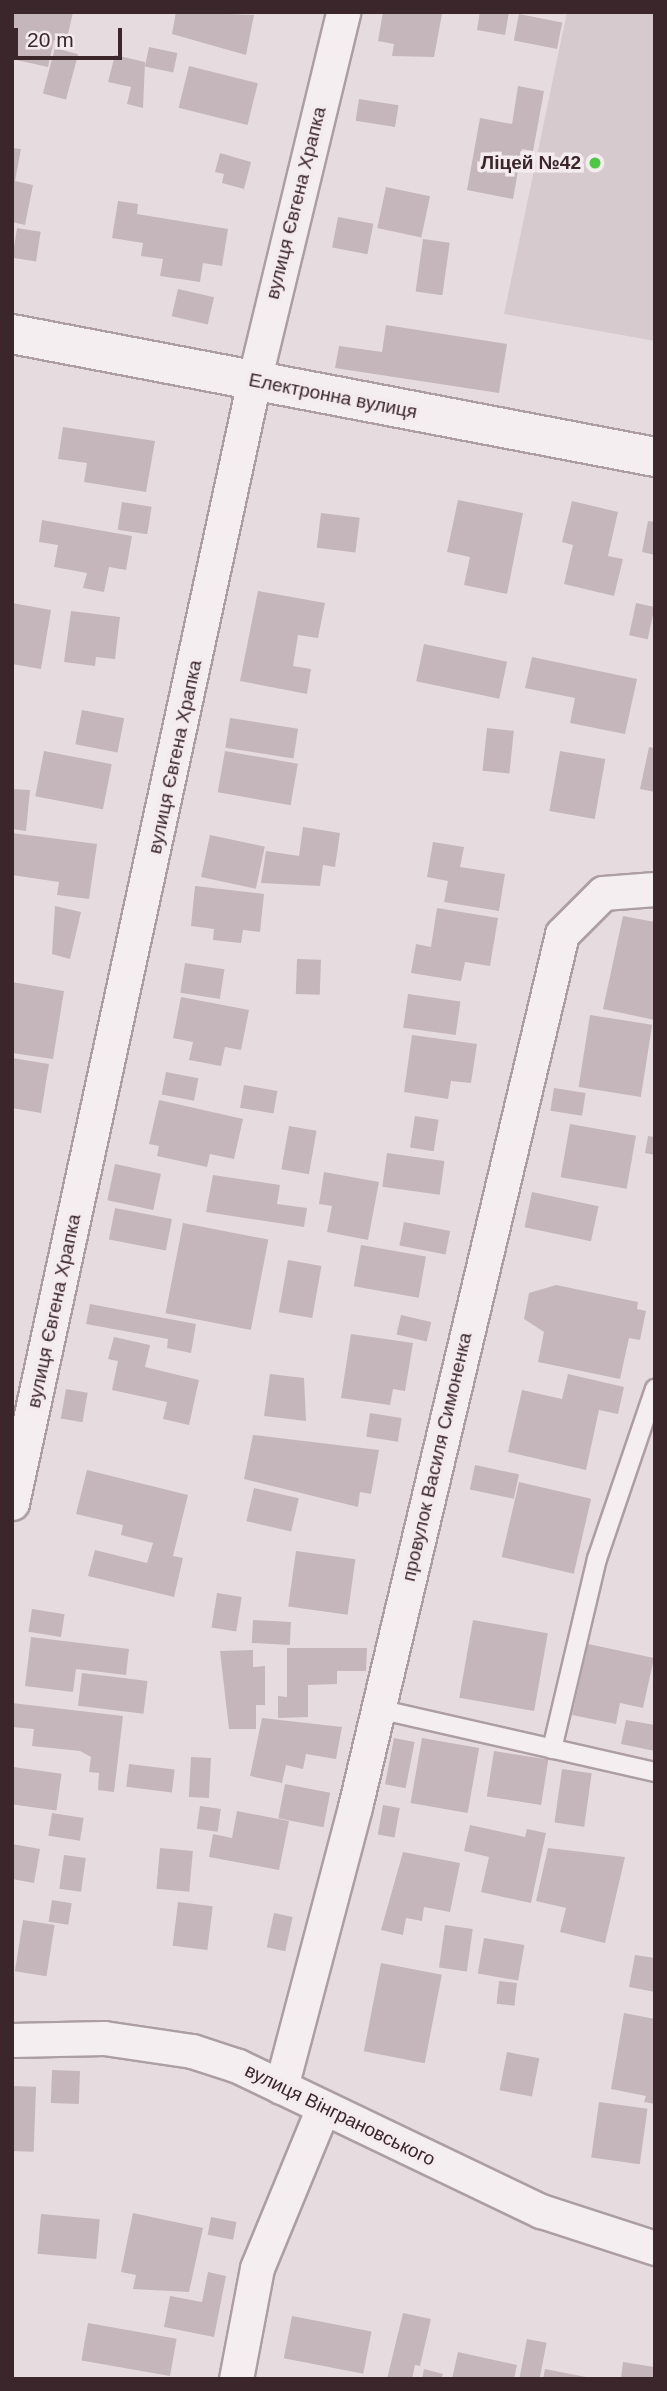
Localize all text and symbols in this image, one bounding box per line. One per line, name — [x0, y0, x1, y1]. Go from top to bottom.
scale bar — [18, 14, 126, 58]
text: 20 m — [27, 28, 74, 51]
street label: вулиця Євгена Храпка — [261, 104, 331, 302]
place label: Ліцей №42 — [481, 152, 581, 174]
marker: Ліцей №42 — [587, 155, 603, 171]
street label: Електронна вулиця — [247, 368, 419, 424]
street label: вулиця Євгена Храпка — [143, 658, 207, 856]
street label: вулиця Євгена Храпка — [22, 1212, 86, 1410]
street label: провулок Василя Симоненка — [397, 1330, 477, 1584]
street label: вулиця Вінграновського — [241, 2059, 439, 2171]

